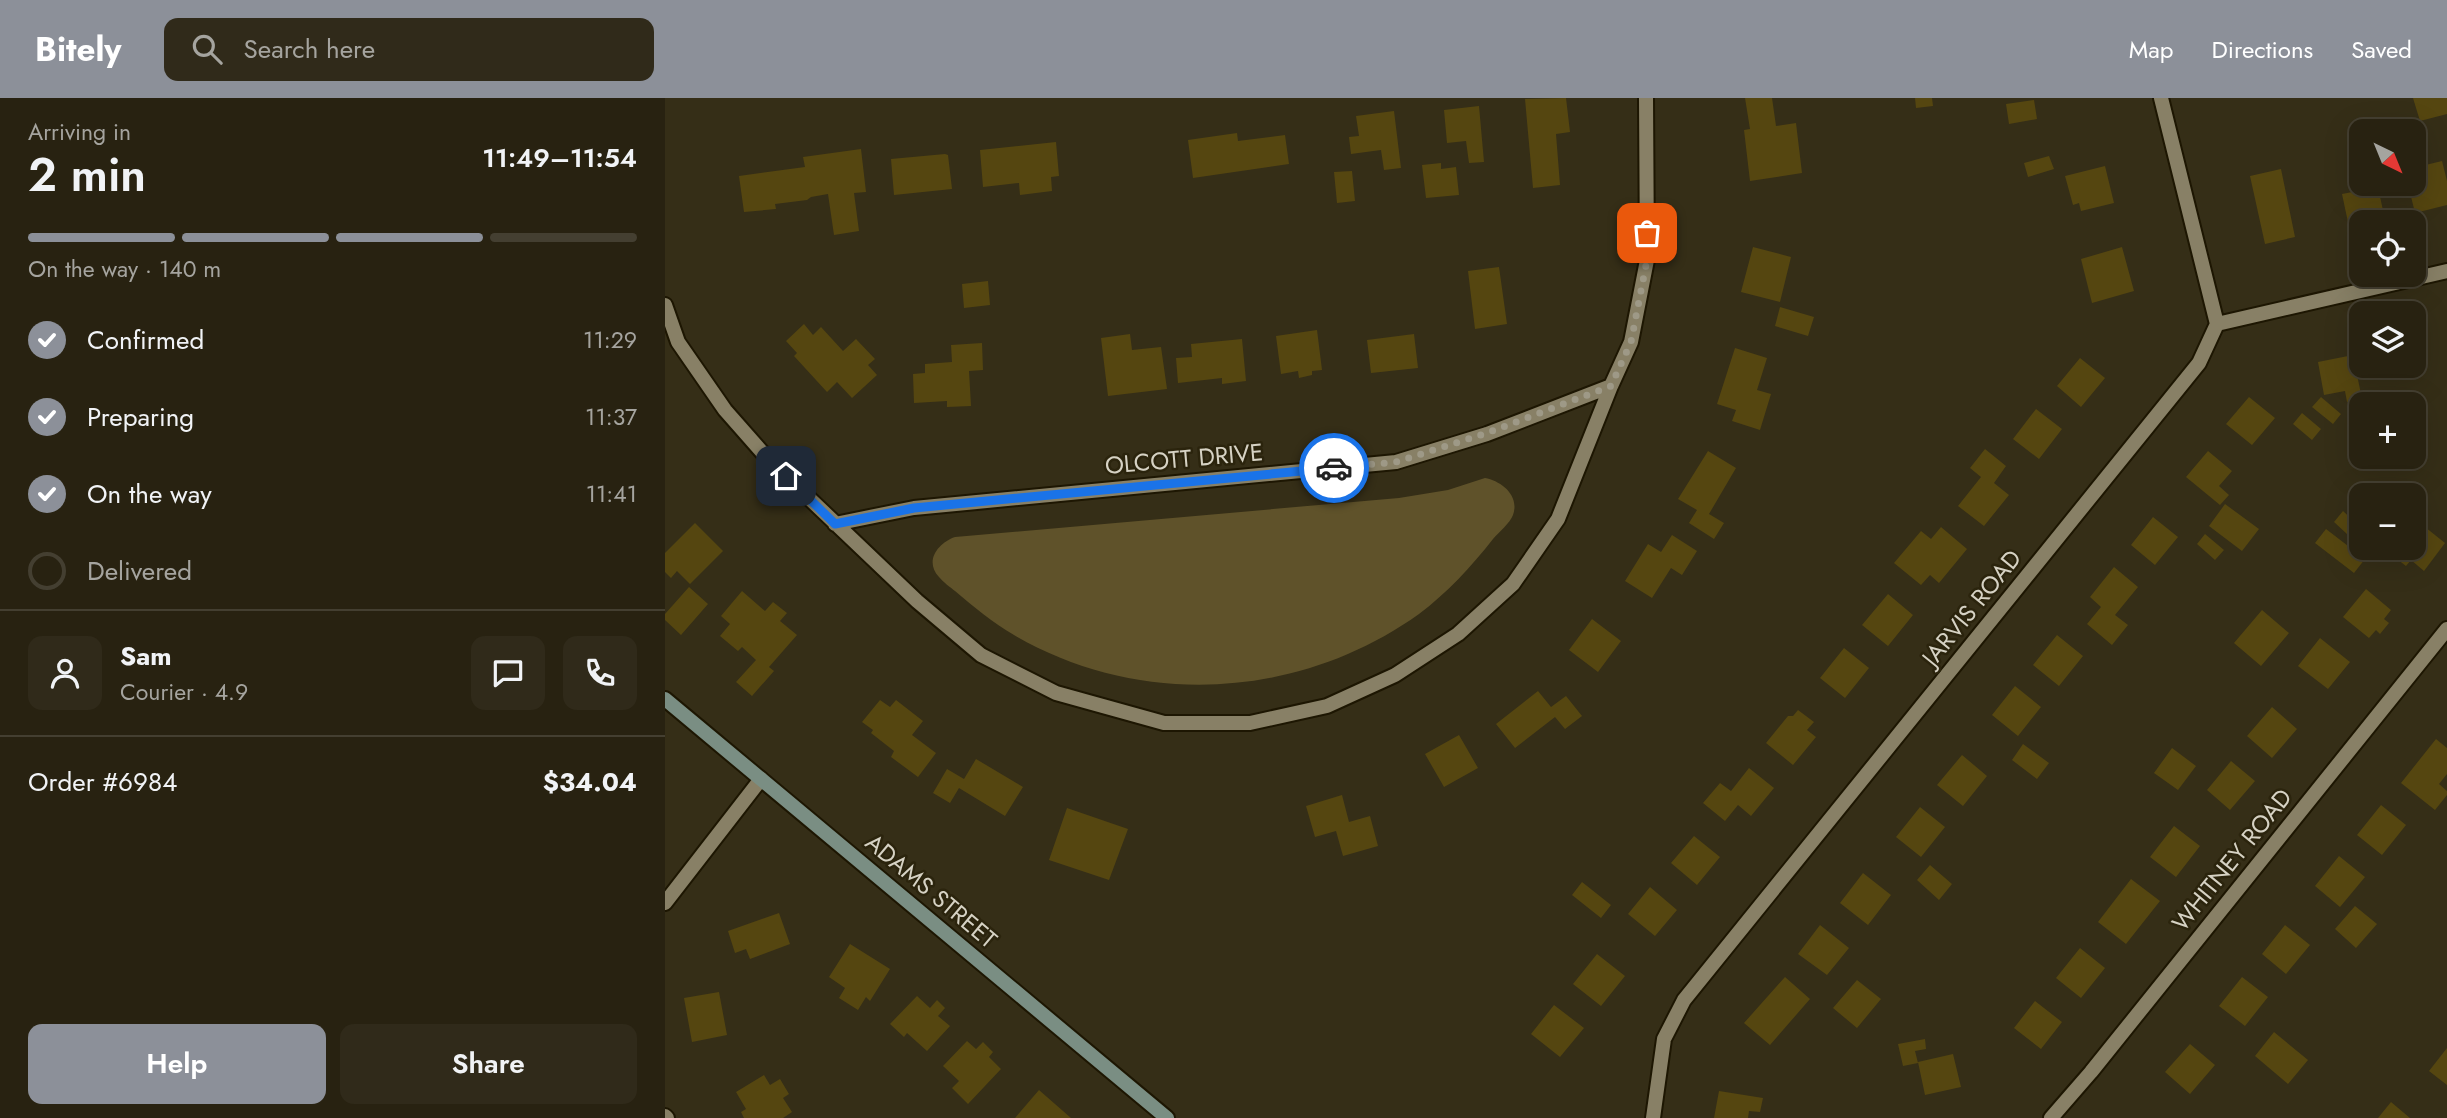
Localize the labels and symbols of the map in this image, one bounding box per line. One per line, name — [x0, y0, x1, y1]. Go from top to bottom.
north arrow — [2349, 119, 2425, 196]
pin — [1617, 203, 1677, 263]
courier — [1299, 433, 1369, 503]
street label: OLCOTT DRIVE — [1103, 434, 1265, 483]
pin — [756, 446, 816, 506]
street label: JARVIS ROAD — [1912, 542, 2030, 676]
street label: WHITNEY ROAD — [2163, 781, 2300, 938]
street label: ADAMS STREET — [858, 825, 1005, 956]

